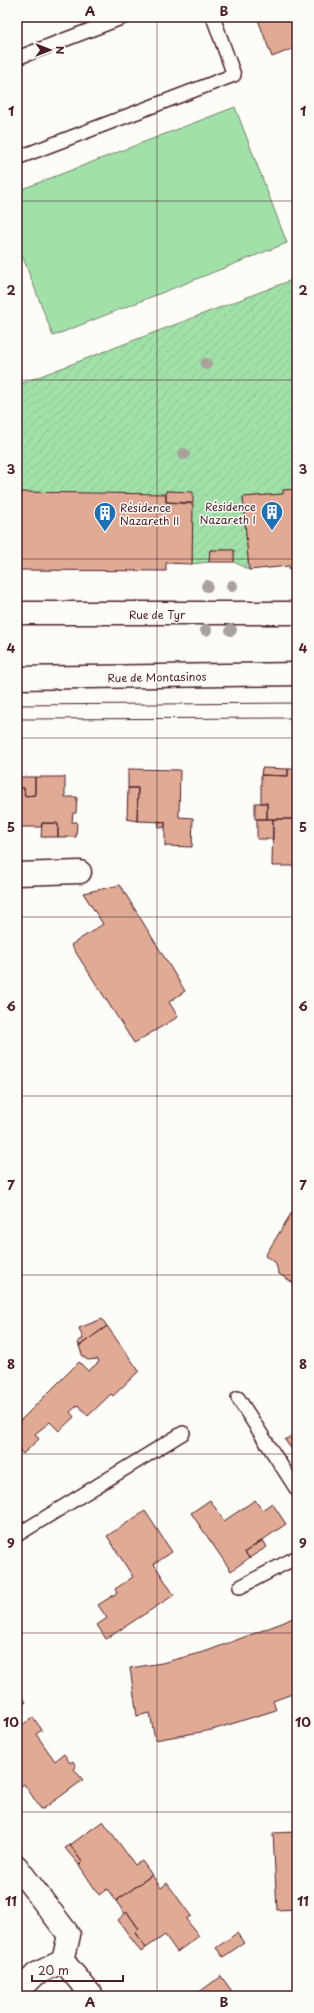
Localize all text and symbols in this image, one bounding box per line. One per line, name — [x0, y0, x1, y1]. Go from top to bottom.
text: A — [85, 1, 95, 20]
text: B — [220, 1, 229, 20]
north arrow — [30, 30, 70, 70]
text: N — [52, 46, 69, 55]
text: 1 — [8, 101, 14, 120]
text: 1 — [300, 101, 306, 120]
text: 2 — [6, 280, 16, 299]
text: 2 — [298, 280, 308, 299]
text: 3 — [7, 459, 16, 478]
text: 3 — [299, 459, 308, 478]
place label: Résidence Nazareth I — [200, 498, 256, 528]
place label: Résidence Nazareth II — [120, 499, 179, 529]
building icon: Résidence Nazareth I — [259, 499, 285, 532]
building icon: Résidence Nazareth II — [92, 500, 118, 533]
street label: Rue de Tyr — [129, 606, 186, 623]
text: 4 — [7, 638, 16, 657]
text: 4 — [299, 638, 308, 657]
street label: Rue de Montasinos — [107, 668, 207, 686]
text: 5 — [7, 817, 15, 836]
text: 5 — [299, 817, 307, 836]
text: 6 — [6, 996, 16, 1015]
text: 6 — [298, 996, 308, 1015]
text: 7 — [7, 1175, 15, 1194]
text: 7 — [299, 1175, 307, 1194]
text: 8 — [7, 1354, 15, 1373]
text: 8 — [299, 1354, 307, 1373]
text: 9 — [7, 1533, 15, 1552]
text: 9 — [299, 1533, 307, 1552]
text: 10 — [3, 1712, 19, 1731]
text: 10 — [295, 1712, 311, 1731]
text: 11 — [5, 1891, 17, 1910]
text: 11 — [297, 1891, 309, 1910]
scale bar — [32, 1957, 123, 1983]
text: 20 m — [38, 1961, 69, 1979]
text: A — [85, 1992, 95, 2011]
text: B — [220, 1992, 229, 2011]

